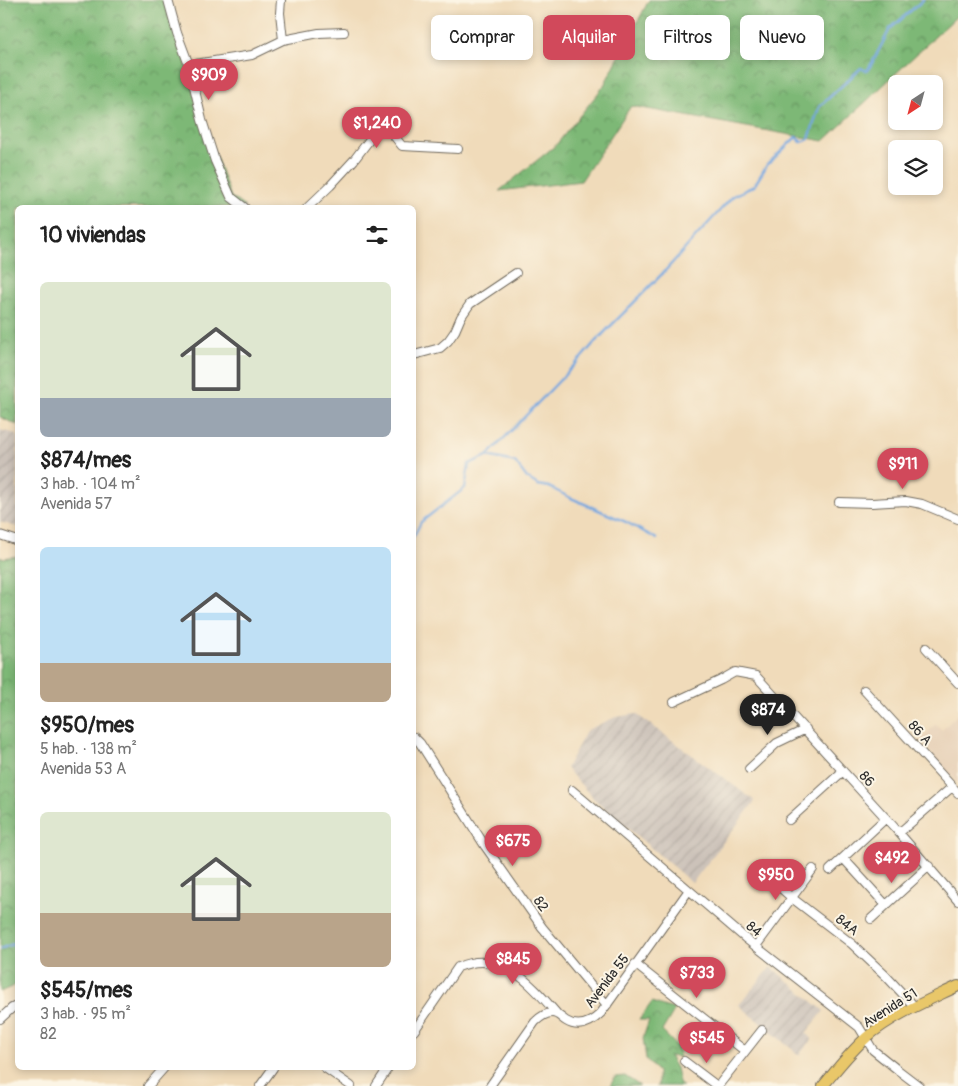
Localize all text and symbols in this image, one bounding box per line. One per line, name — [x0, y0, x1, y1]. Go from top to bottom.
chip: Comprar — [431, 15, 533, 60]
chip: Alquilar — [543, 15, 635, 60]
chip: Filtros — [645, 15, 730, 60]
chip: Nuevo — [740, 15, 824, 60]
pin: $909 — [179, 58, 239, 101]
text: $909 — [191, 65, 227, 85]
north arrow — [888, 75, 942, 130]
map controls — [888, 75, 943, 195]
pin: $1,240 — [336, 106, 418, 149]
text: $1,240 — [353, 113, 401, 133]
button: layers — [888, 140, 943, 195]
icon: filters — [363, 221, 391, 249]
text: 10 viviendas — [40, 222, 145, 249]
icon: home — [171, 314, 261, 404]
text: $874/mes — [40, 447, 131, 474]
pin: $911 — [873, 448, 933, 490]
text: $911 — [888, 454, 918, 474]
text: 3 hab. · 104 m² — [40, 474, 140, 494]
text: Avenida 57 — [40, 494, 112, 514]
icon: home — [171, 579, 261, 669]
pin: $874 — [738, 694, 798, 736]
text: $874 — [751, 700, 785, 720]
text: $950/mes — [40, 712, 134, 739]
street label: 86 A — [905, 717, 935, 749]
text: 5 hab. · 138 m² — [40, 739, 137, 759]
text: Avenida 53 A — [40, 759, 126, 779]
street label: 86 — [856, 768, 878, 790]
pin: $675 — [483, 824, 543, 867]
text: $675 — [496, 831, 530, 851]
pin: $492 — [862, 842, 922, 884]
icon: home — [171, 844, 261, 934]
text: $492 — [874, 848, 910, 868]
pin: $950 — [746, 858, 806, 901]
text: $950 — [758, 865, 794, 885]
street label: 82 — [530, 893, 552, 915]
street label: 84A — [832, 911, 862, 939]
street label: 84 — [743, 918, 765, 940]
pin: $845 — [483, 942, 543, 985]
text: $845 — [496, 949, 530, 969]
street label: Avenida 55 — [581, 951, 633, 1011]
pin: $733 — [667, 956, 727, 999]
text: $733 — [680, 963, 715, 983]
text: $545/mes — [40, 977, 132, 1004]
street label: Avenida 51 — [860, 985, 920, 1031]
text: 3 hab. · 95 m² — [40, 1004, 131, 1024]
pin: $545 — [677, 1022, 737, 1064]
text: 82 — [40, 1024, 57, 1044]
text: $545 — [689, 1028, 725, 1048]

